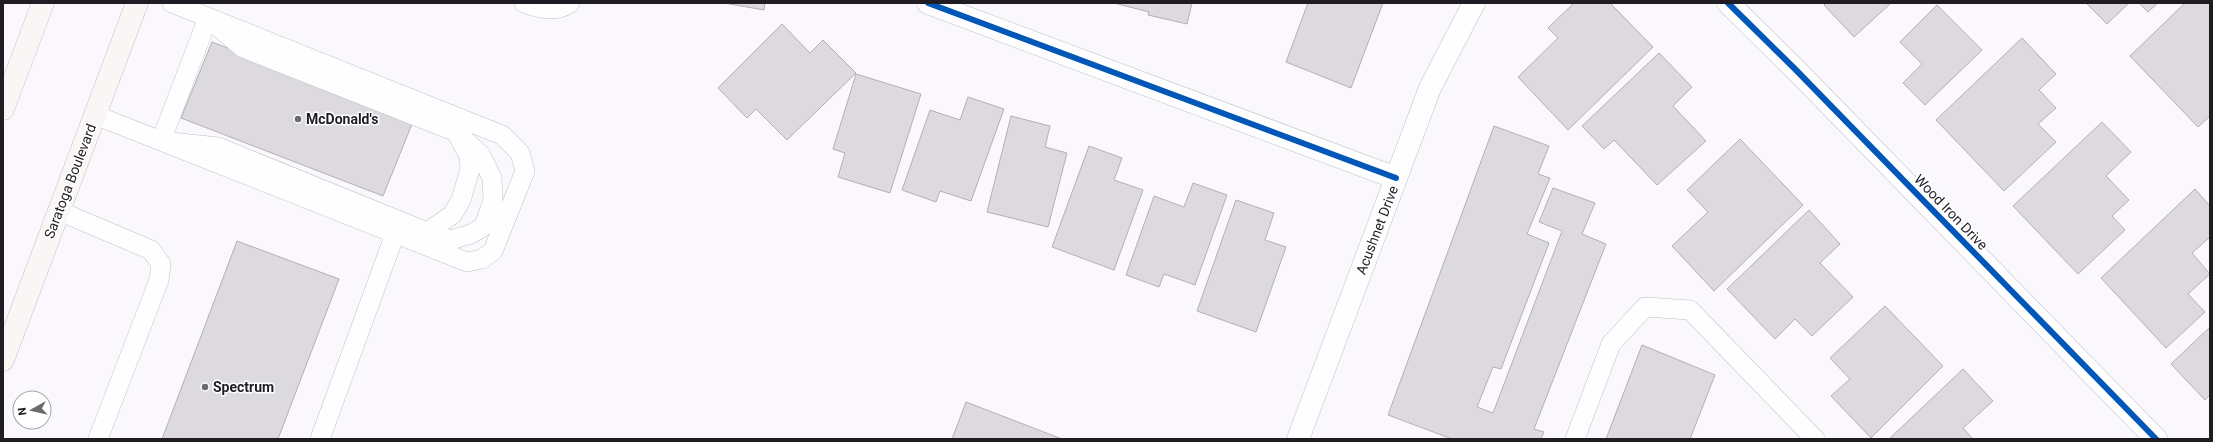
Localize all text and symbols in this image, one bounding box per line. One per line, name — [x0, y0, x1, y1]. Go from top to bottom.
place label: McDonald's — [306, 111, 378, 127]
marker: McDonald's — [293, 114, 303, 124]
street label: Saratoga Boulevard — [41, 121, 99, 241]
street label: Wood Iron Drive — [1911, 171, 1991, 253]
street label: Acushnet Drive — [1353, 183, 1401, 277]
place label: Spectrum — [213, 379, 274, 395]
marker: Spectrum — [200, 382, 210, 392]
north arrow — [12, 390, 52, 430]
text: N — [16, 406, 30, 416]

